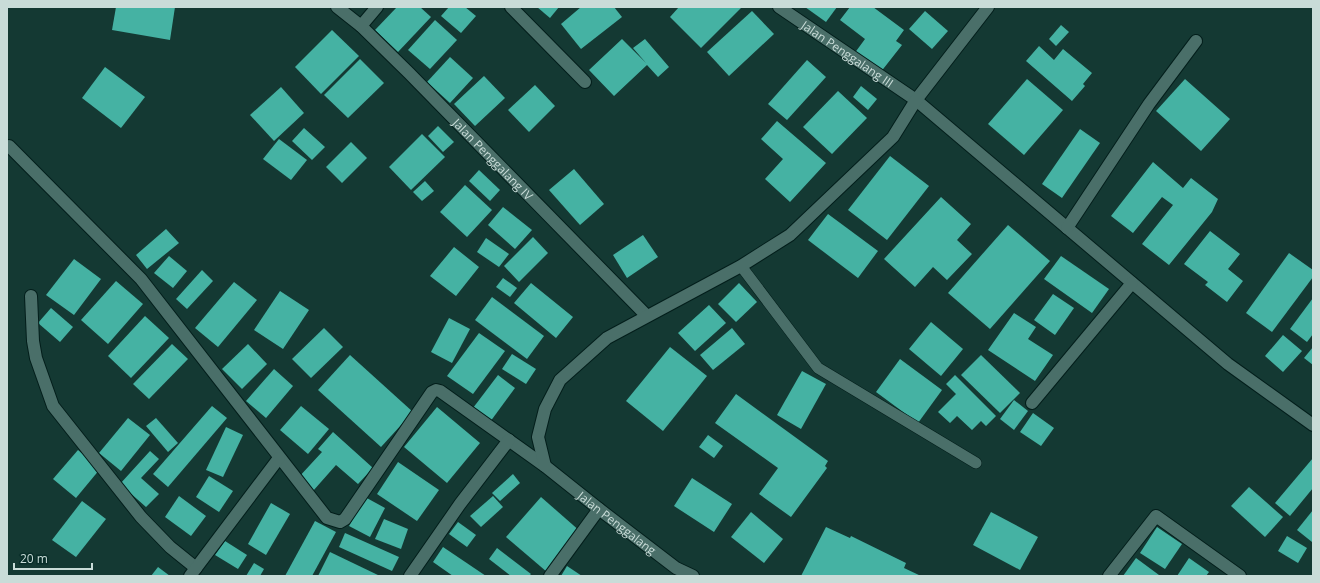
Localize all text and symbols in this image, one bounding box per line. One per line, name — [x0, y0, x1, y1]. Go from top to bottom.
street label: Jalan Penggalang III — [797, 16, 897, 91]
street label: Jalan Penggalang IV — [448, 114, 538, 204]
street label: Jalan Penggalang — [574, 486, 660, 559]
scale bar — [14, 545, 92, 571]
text: 20 m — [20, 550, 48, 567]

